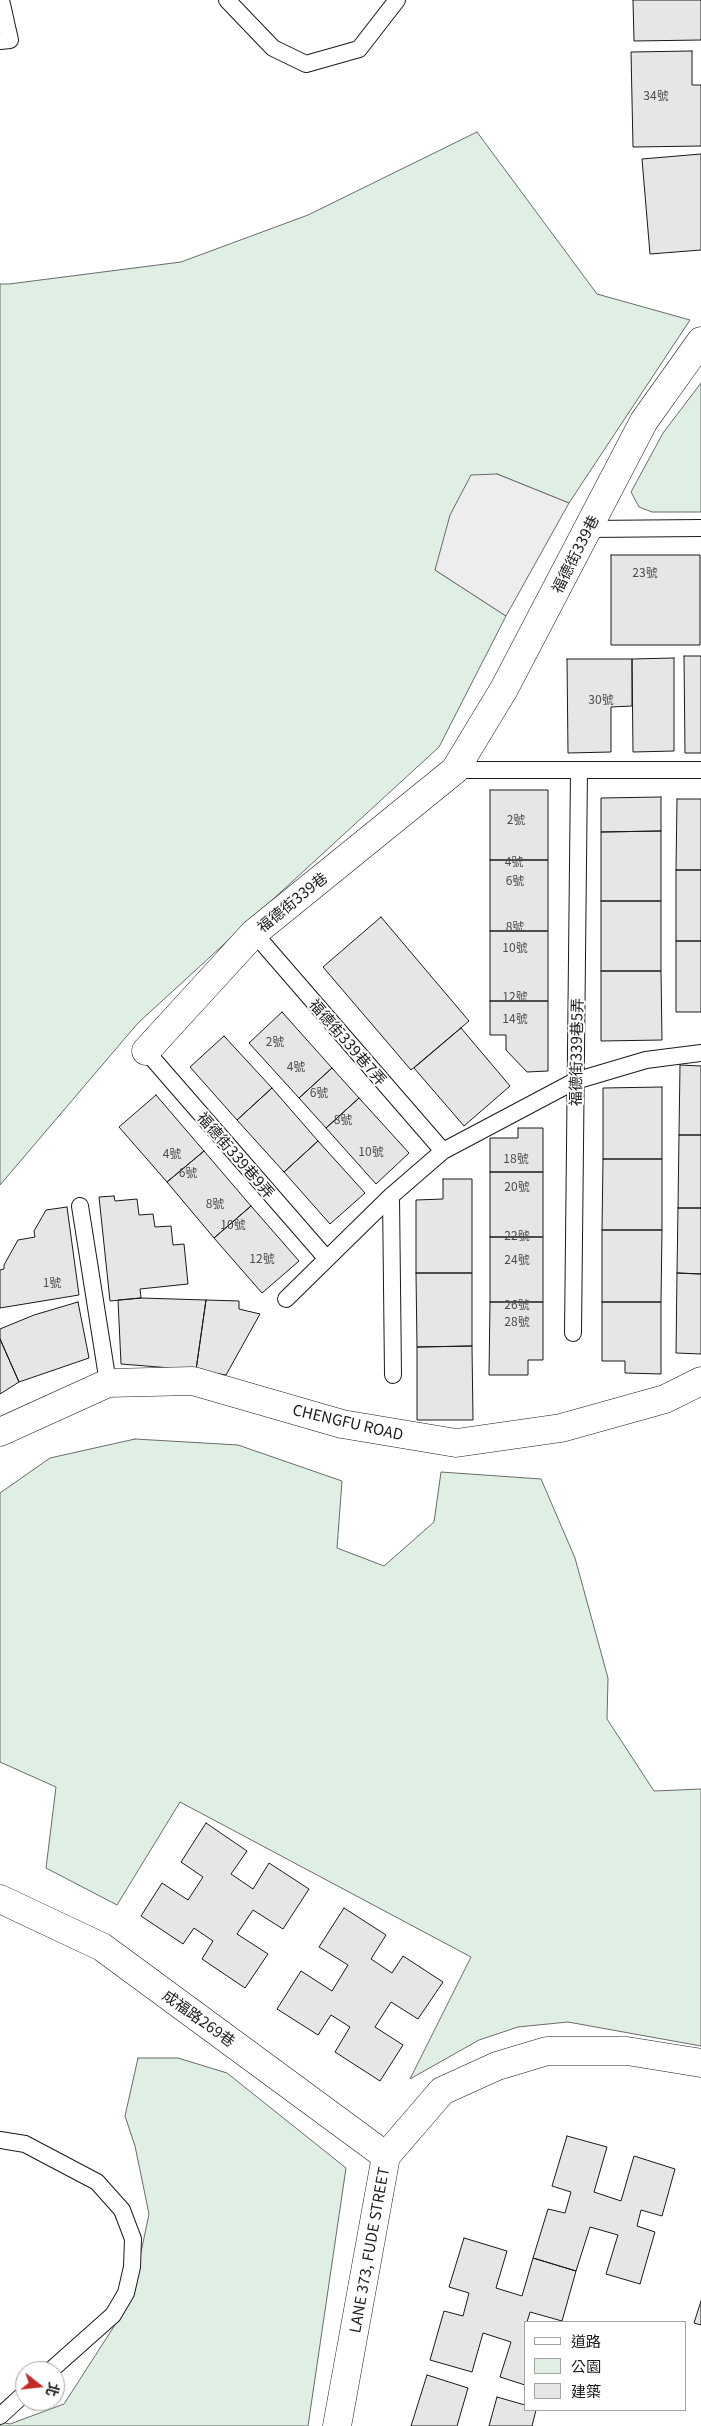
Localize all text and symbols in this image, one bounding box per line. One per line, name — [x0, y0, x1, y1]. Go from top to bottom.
house number: 34號 — [643, 88, 669, 102]
street label: 福德街339巷 — [548, 512, 602, 596]
house number: 23號 — [632, 565, 658, 579]
house number: 30號 — [588, 692, 614, 706]
house number: 2號 — [507, 812, 525, 826]
house number: 4號 — [505, 854, 523, 868]
street label: 福德街339巷 — [253, 868, 331, 936]
house number: 6號 — [506, 873, 524, 887]
house number: 8號 — [506, 919, 524, 933]
house number: 10號 — [502, 940, 528, 954]
house number: 12號 — [502, 989, 528, 1003]
street label: 福德街339巷7弄 — [306, 995, 390, 1089]
street label: 福德街339巷5弄 — [566, 998, 586, 1106]
house number: 14號 — [502, 1011, 528, 1025]
house number: 2號 — [266, 1034, 284, 1048]
house number: 4號 — [287, 1059, 305, 1073]
house number: 6號 — [310, 1085, 328, 1099]
street label: 福德街339巷9弄 — [194, 1108, 278, 1202]
house number: 8號 — [334, 1112, 352, 1126]
house number: 10號 — [358, 1144, 384, 1158]
house number: 4號 — [163, 1146, 181, 1160]
house number: 18號 — [503, 1151, 529, 1165]
house number: 6號 — [179, 1165, 197, 1179]
house number: 20號 — [504, 1179, 530, 1193]
house number: 8號 — [206, 1196, 224, 1210]
house number: 10號 — [220, 1217, 246, 1231]
house number: 22號 — [504, 1228, 530, 1242]
house number: 12號 — [249, 1251, 275, 1265]
house number: 24號 — [504, 1252, 530, 1266]
house number: 1號 — [43, 1275, 61, 1289]
house number: 26號 — [504, 1297, 530, 1311]
house number: 28號 — [504, 1314, 530, 1328]
street label: CHENGFU ROAD — [291, 1401, 405, 1443]
street label: 成福路269巷 — [159, 1986, 239, 2050]
street label: LANE 373, FUDE STREET — [346, 2166, 392, 2334]
legend — [524, 2321, 686, 2411]
text: 道路 — [571, 2330, 601, 2351]
text: 公園 — [571, 2355, 601, 2376]
north arrow — [15, 2361, 65, 2411]
text: 北 — [42, 2380, 65, 2399]
text: 建築 — [571, 2380, 601, 2401]

